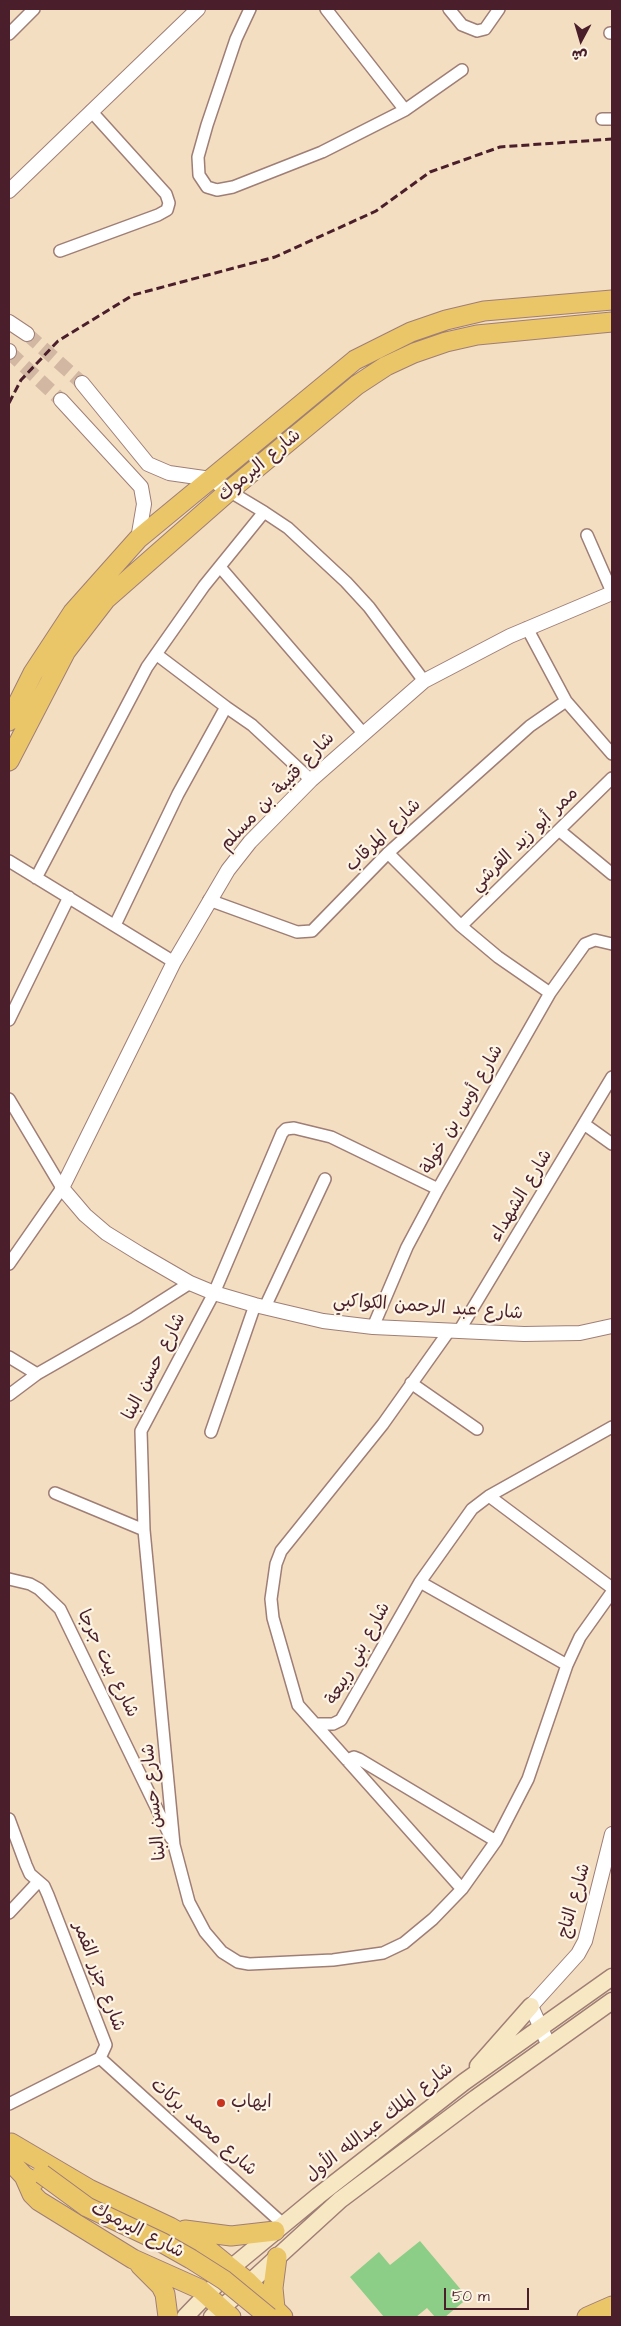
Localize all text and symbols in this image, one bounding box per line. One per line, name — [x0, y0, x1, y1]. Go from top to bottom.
north arrow — [556, 15, 606, 65]
text: ش — [571, 44, 588, 66]
street label: شارع اليرموك — [214, 425, 306, 507]
street label: شارع قتيبة بن مسلم — [216, 728, 340, 856]
street label: ممر أبو زيد القرشي — [467, 783, 583, 897]
street label: شارع المرقاب — [342, 795, 426, 877]
street label: شارع أوس بن خولة — [417, 1042, 509, 1178]
street label: شارع الشهداء — [486, 1146, 558, 1246]
street label: شارع عبد الرحمن الكواكبي — [332, 1291, 524, 1325]
street label: شارع حسن البنا — [119, 1310, 191, 1424]
street label: شارع بني ربيعة — [322, 1599, 396, 1709]
street label: شارع بيت جرجا — [72, 1607, 142, 1721]
street label: شارع حسن البنا — [138, 1742, 172, 1862]
street label: شارع التاج — [554, 1861, 596, 1941]
street label: شارع جزر القمر — [67, 1919, 129, 2035]
street label: شارع الملك عبدالله الأول — [302, 2059, 458, 2187]
street label: شارع محمد بركات — [145, 2075, 261, 2181]
place label: ايهاب — [231, 2092, 272, 2114]
marker: ايهاب — [215, 2097, 227, 2109]
street label: شارع اليرموك — [87, 2198, 187, 2264]
scale bar — [446, 2278, 531, 2310]
text: 50 m — [452, 2286, 490, 2307]

